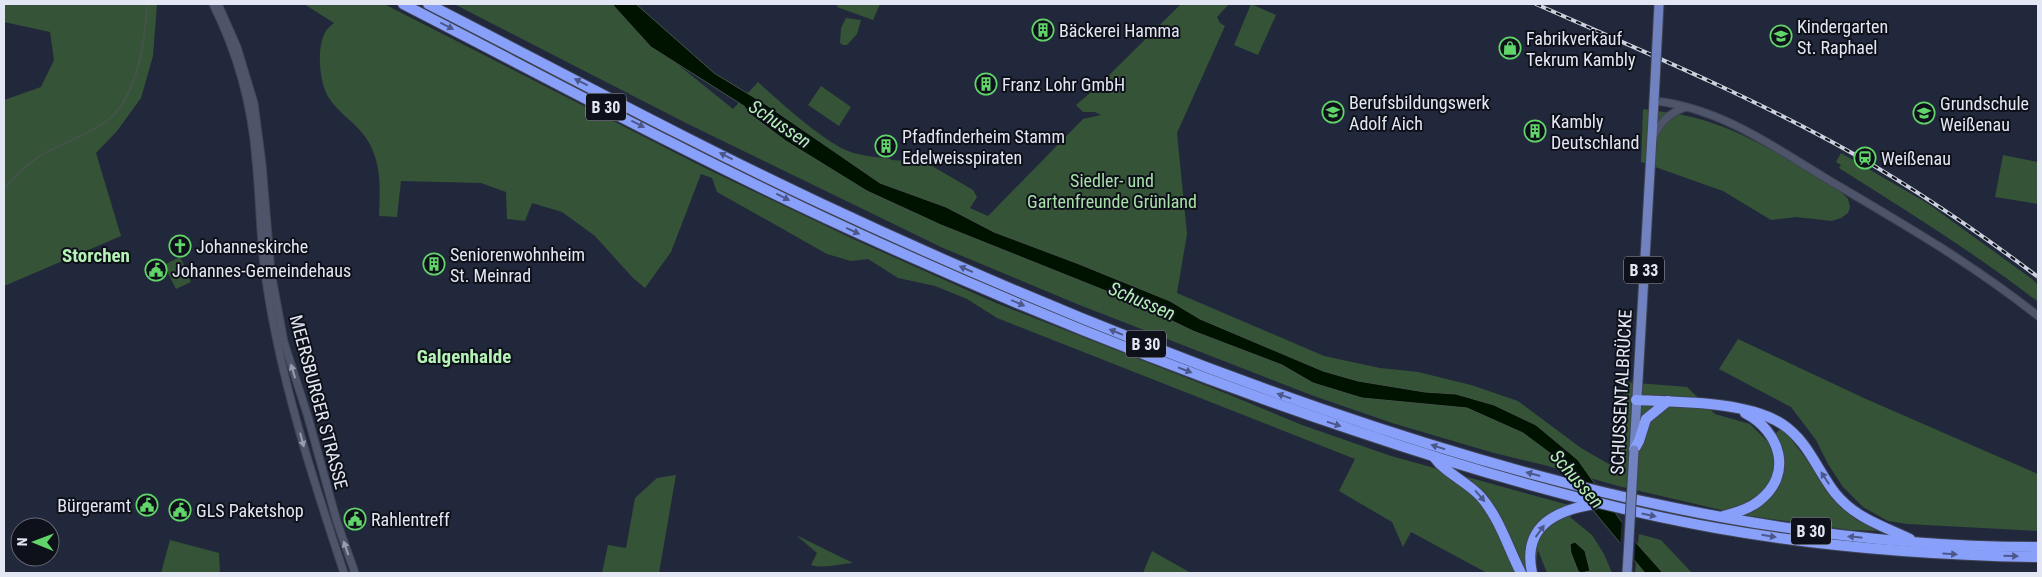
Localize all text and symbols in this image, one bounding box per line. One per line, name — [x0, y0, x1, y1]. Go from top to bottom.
place label: Kindergarten St. Raphael — [1797, 16, 1888, 58]
building icon: Bäckerei Hamma — [1031, 18, 1055, 42]
place label: Bäckerei Hamma — [1059, 20, 1180, 41]
one-way arrow — [439, 22, 454, 30]
school or university icon: Kindergarten St. Raphael — [1769, 24, 1793, 48]
place label: Fabrikverkauf Tekrum Kambly — [1526, 28, 1636, 70]
shop icon: Fabrikverkauf Tekrum Kambly — [1498, 36, 1522, 60]
building icon: Franz Lohr GmbH — [974, 72, 998, 96]
place label: Franz Lohr GmbH — [1002, 74, 1125, 95]
one-way arrow — [574, 78, 588, 86]
place label: Berufsbildungswerk Adolf Aich — [1349, 92, 1490, 134]
place label: Grundschule Weißenau — [1940, 93, 2029, 135]
road number: B 30 — [586, 94, 626, 120]
water label: Schussen — [744, 95, 816, 153]
school or university icon: Berufsbildungswerk Adolf Aich — [1321, 100, 1345, 124]
school or university icon: Grundschule Weißenau — [1912, 101, 1936, 125]
place label: Kambly Deutschland — [1551, 111, 1639, 153]
building icon: Kambly Deutschland — [1523, 119, 1547, 143]
one-way arrow — [631, 120, 645, 128]
place label: Pfadfinderheim Stamm Edelweisspiraten — [902, 126, 1065, 168]
building icon: Pfadfinderheim Stamm Edelweisspiraten — [874, 134, 898, 158]
station icon: Weißenau — [1853, 146, 1877, 170]
place label: Weißenau — [1881, 148, 1951, 169]
one-way arrow — [719, 152, 733, 160]
park label: Siedler- und Gartenfreunde Grünland — [1027, 170, 1197, 212]
one-way arrow — [776, 193, 790, 201]
one-way arrow — [846, 227, 860, 235]
church icon: Johanneskirche — [168, 234, 192, 258]
place label: Johanneskirche — [196, 236, 308, 257]
district label: Storchen — [62, 244, 130, 267]
place label: Seniorenwohnheim St. Meinrad — [450, 244, 585, 286]
building icon: Seniorenwohnheim St. Meinrad — [422, 252, 446, 276]
road number: B 33 — [1624, 256, 1664, 284]
public building icon: Johannes-Gemeindehaus — [144, 258, 168, 282]
place label: Johannes-Gemeindehaus — [172, 260, 351, 281]
one-way arrow — [959, 265, 973, 273]
water label: Schussen — [1105, 277, 1179, 325]
one-way arrow — [1011, 300, 1025, 308]
street label: SCHUSSENTALBRÜCKE — [1606, 309, 1636, 475]
street label: MEERSBURGER STRASSE — [286, 313, 352, 491]
one-way arrow — [1108, 328, 1123, 335]
road number: B 30 — [1126, 330, 1166, 358]
district label: Galgenhalde — [417, 345, 511, 368]
one-way arrow — [288, 364, 296, 379]
one-way arrow — [1178, 366, 1193, 374]
one-way arrow — [1276, 391, 1291, 399]
one-way arrow — [1327, 421, 1342, 428]
one-way arrow — [299, 432, 307, 447]
one-way arrow — [1430, 442, 1445, 450]
water label: Schussen — [1545, 445, 1609, 513]
one-way arrow — [1525, 470, 1540, 478]
one-way arrow — [1820, 471, 1830, 484]
one-way arrow — [1474, 490, 1486, 502]
public building icon: Bürgeramt — [135, 493, 159, 517]
place label: Bürgeramt — [57, 495, 131, 516]
public building icon: GLS Paketshop — [168, 498, 192, 522]
place label: GLS Paketshop — [196, 500, 304, 521]
public building icon: Rahlentreff — [343, 507, 367, 531]
place label: Rahlentreff — [371, 509, 450, 530]
one-way arrow — [1642, 511, 1658, 519]
north arrow — [10, 517, 60, 567]
road number: B 30 — [1791, 518, 1831, 544]
one-way arrow — [1534, 525, 1545, 538]
one-way arrow — [1847, 532, 1863, 540]
one-way arrow — [1762, 533, 1778, 541]
text: N — [14, 537, 30, 546]
one-way arrow — [342, 540, 349, 555]
one-way arrow — [1942, 551, 1958, 559]
one-way arrow — [2003, 552, 2019, 560]

